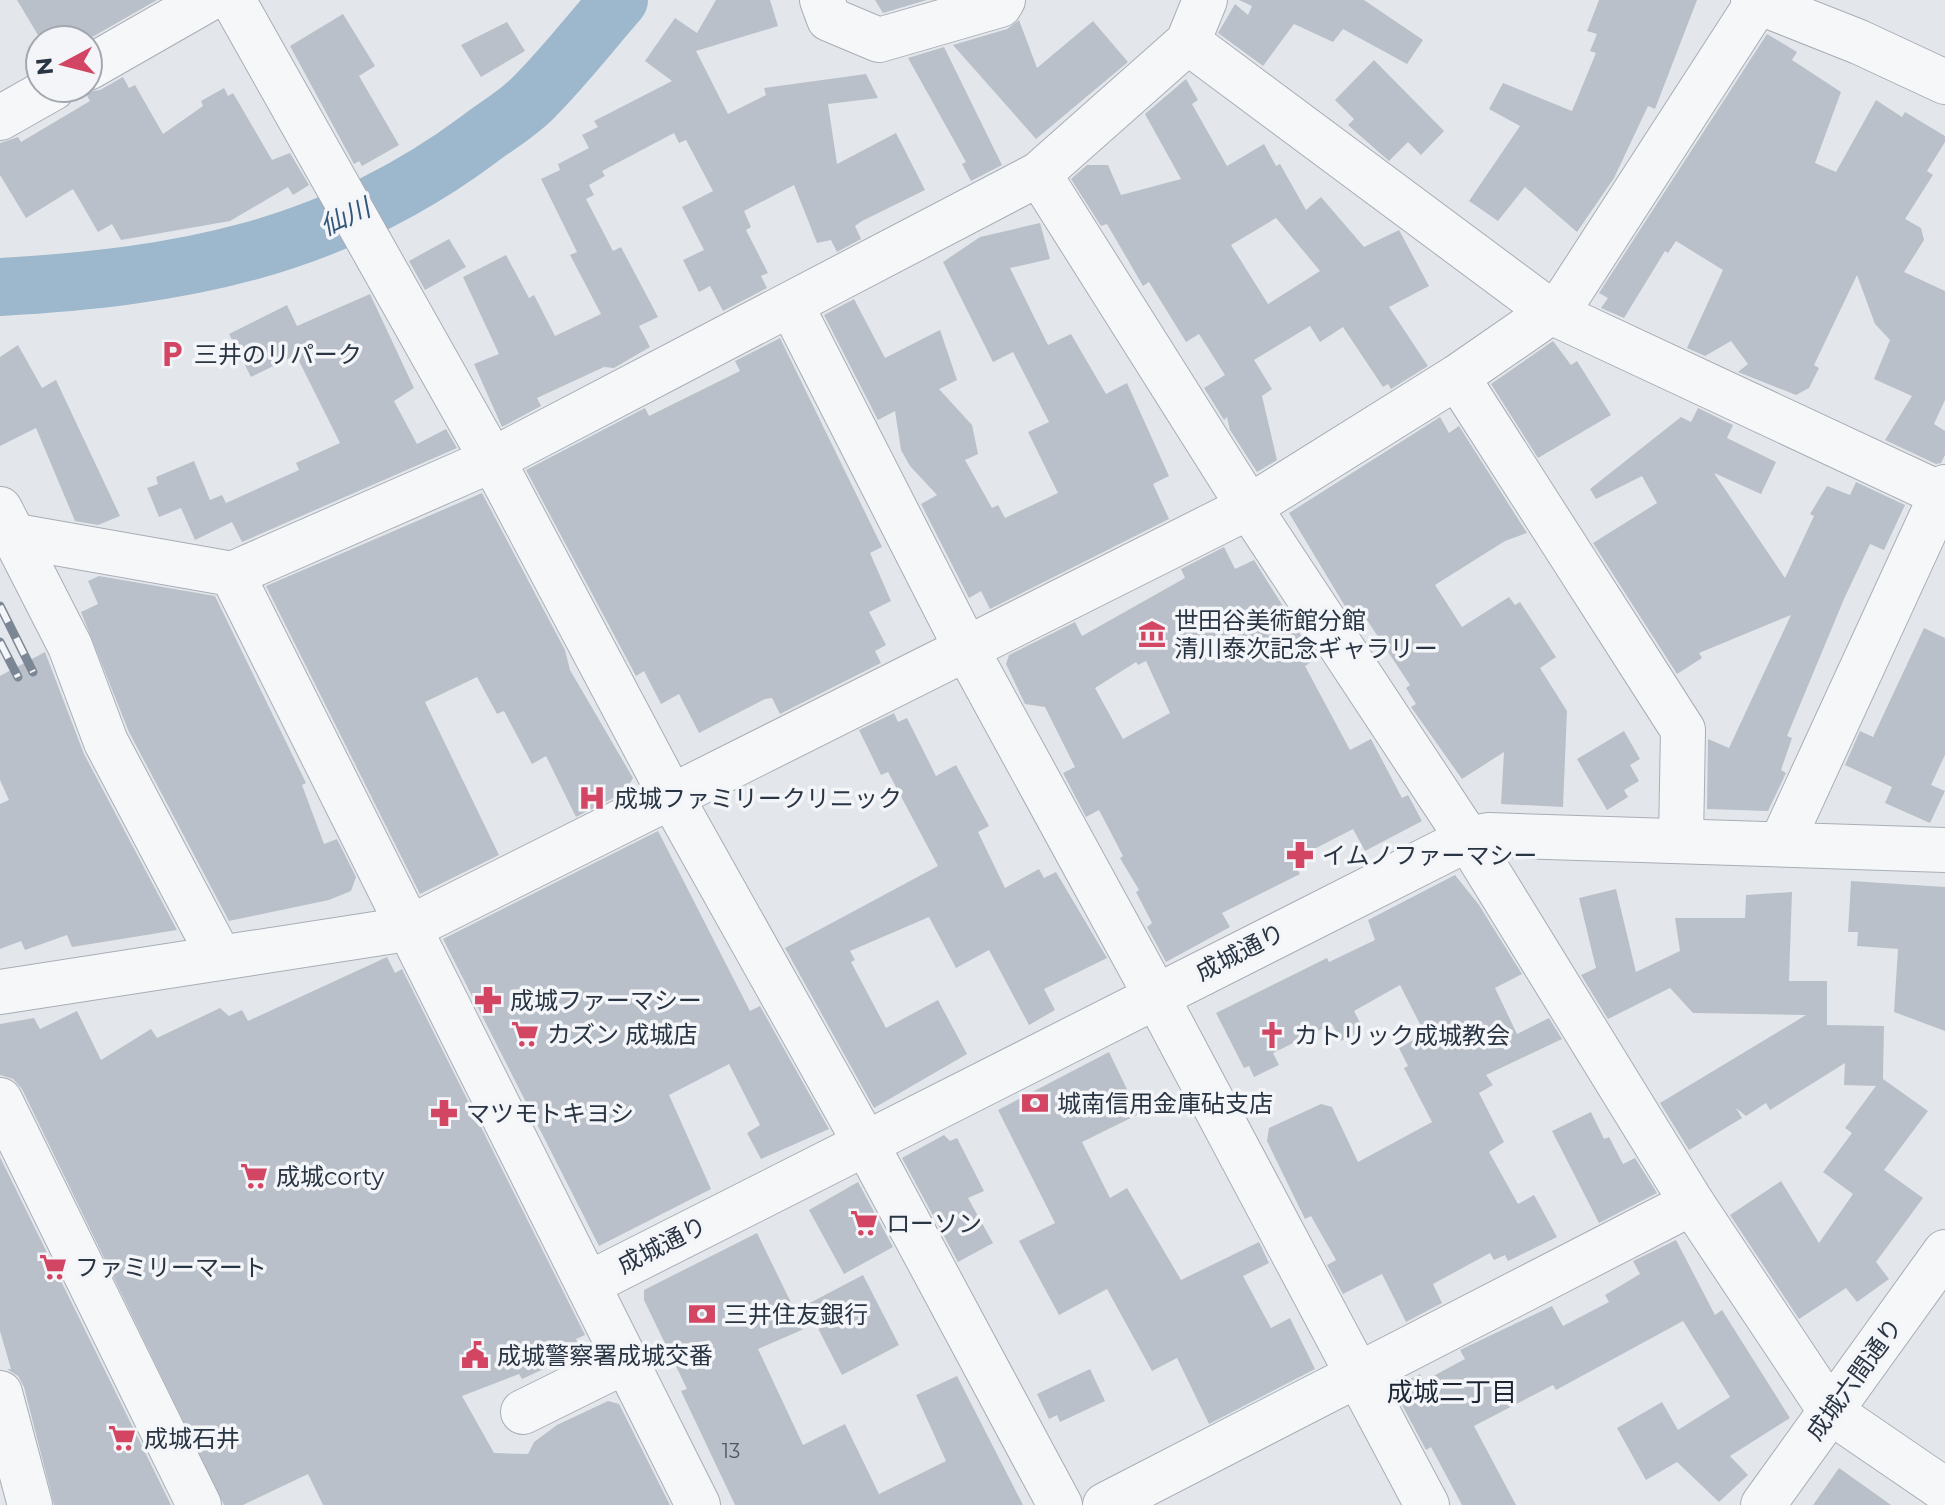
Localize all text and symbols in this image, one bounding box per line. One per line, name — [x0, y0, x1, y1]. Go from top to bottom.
north arrow — [24, 24, 104, 104]
text: N — [30, 56, 59, 77]
water label: 仙川 — [315, 190, 378, 242]
parking icon: 三井のリパーク — [157, 339, 187, 369]
place label: 三井のリパーク — [194, 340, 362, 369]
place label: 世田谷美術館分館 清川泰次記念ギャラリー — [1174, 606, 1438, 663]
museum icon: 世田谷美術館分館 清川泰次記念ギャラリー — [1137, 619, 1167, 649]
hospital icon: 成城ファミリークリニック — [577, 783, 607, 813]
place label: 成城ファミリークリニック — [614, 784, 902, 813]
pharmacy icon: イムノファーマシー — [1285, 840, 1315, 870]
place label: イムノファーマシー — [1322, 841, 1538, 870]
street label: 成城通り — [1191, 917, 1289, 987]
pharmacy icon: 成城ファーマシー — [473, 985, 503, 1015]
place label: 成城ファーマシー — [510, 986, 702, 1015]
supermarket icon: カズン 成城店 — [510, 1019, 540, 1049]
place label: カズン 成城店 — [547, 1020, 697, 1049]
church icon: カトリック成城教会 — [1257, 1020, 1287, 1050]
place label: カトリック成城教会 — [1294, 1021, 1510, 1050]
bank icon: 城南信用金庫砧支店 — [1020, 1088, 1050, 1118]
place label: 城南信用金庫砧支店 — [1057, 1089, 1273, 1118]
pharmacy icon: マツモトキヨシ — [429, 1098, 459, 1128]
place label: マツモトキヨシ — [466, 1099, 634, 1128]
supermarket icon: 成城corty — [239, 1161, 269, 1191]
place label: 成城corty — [276, 1162, 384, 1191]
supermarket icon: ローソン — [849, 1208, 879, 1238]
place label: ローソン — [886, 1209, 982, 1238]
street label: 成城通り — [613, 1210, 711, 1280]
supermarket icon: ファミリーマート — [38, 1252, 68, 1282]
place label: ファミリーマート — [75, 1253, 267, 1282]
bank icon: 三井住友銀行 — [687, 1299, 717, 1329]
place label: 三井住友銀行 — [724, 1300, 868, 1329]
street label: 成城六間通り — [1800, 1312, 1908, 1446]
public building icon: 成城警察署成城交番 — [460, 1340, 490, 1370]
place label: 成城警察署成城交番 — [497, 1341, 713, 1370]
district label: 成城二丁目 — [1387, 1376, 1517, 1408]
supermarket icon: 成城石井 — [107, 1423, 137, 1453]
place label: 成城石井 — [144, 1424, 240, 1453]
house number: 13 — [722, 1439, 740, 1463]

